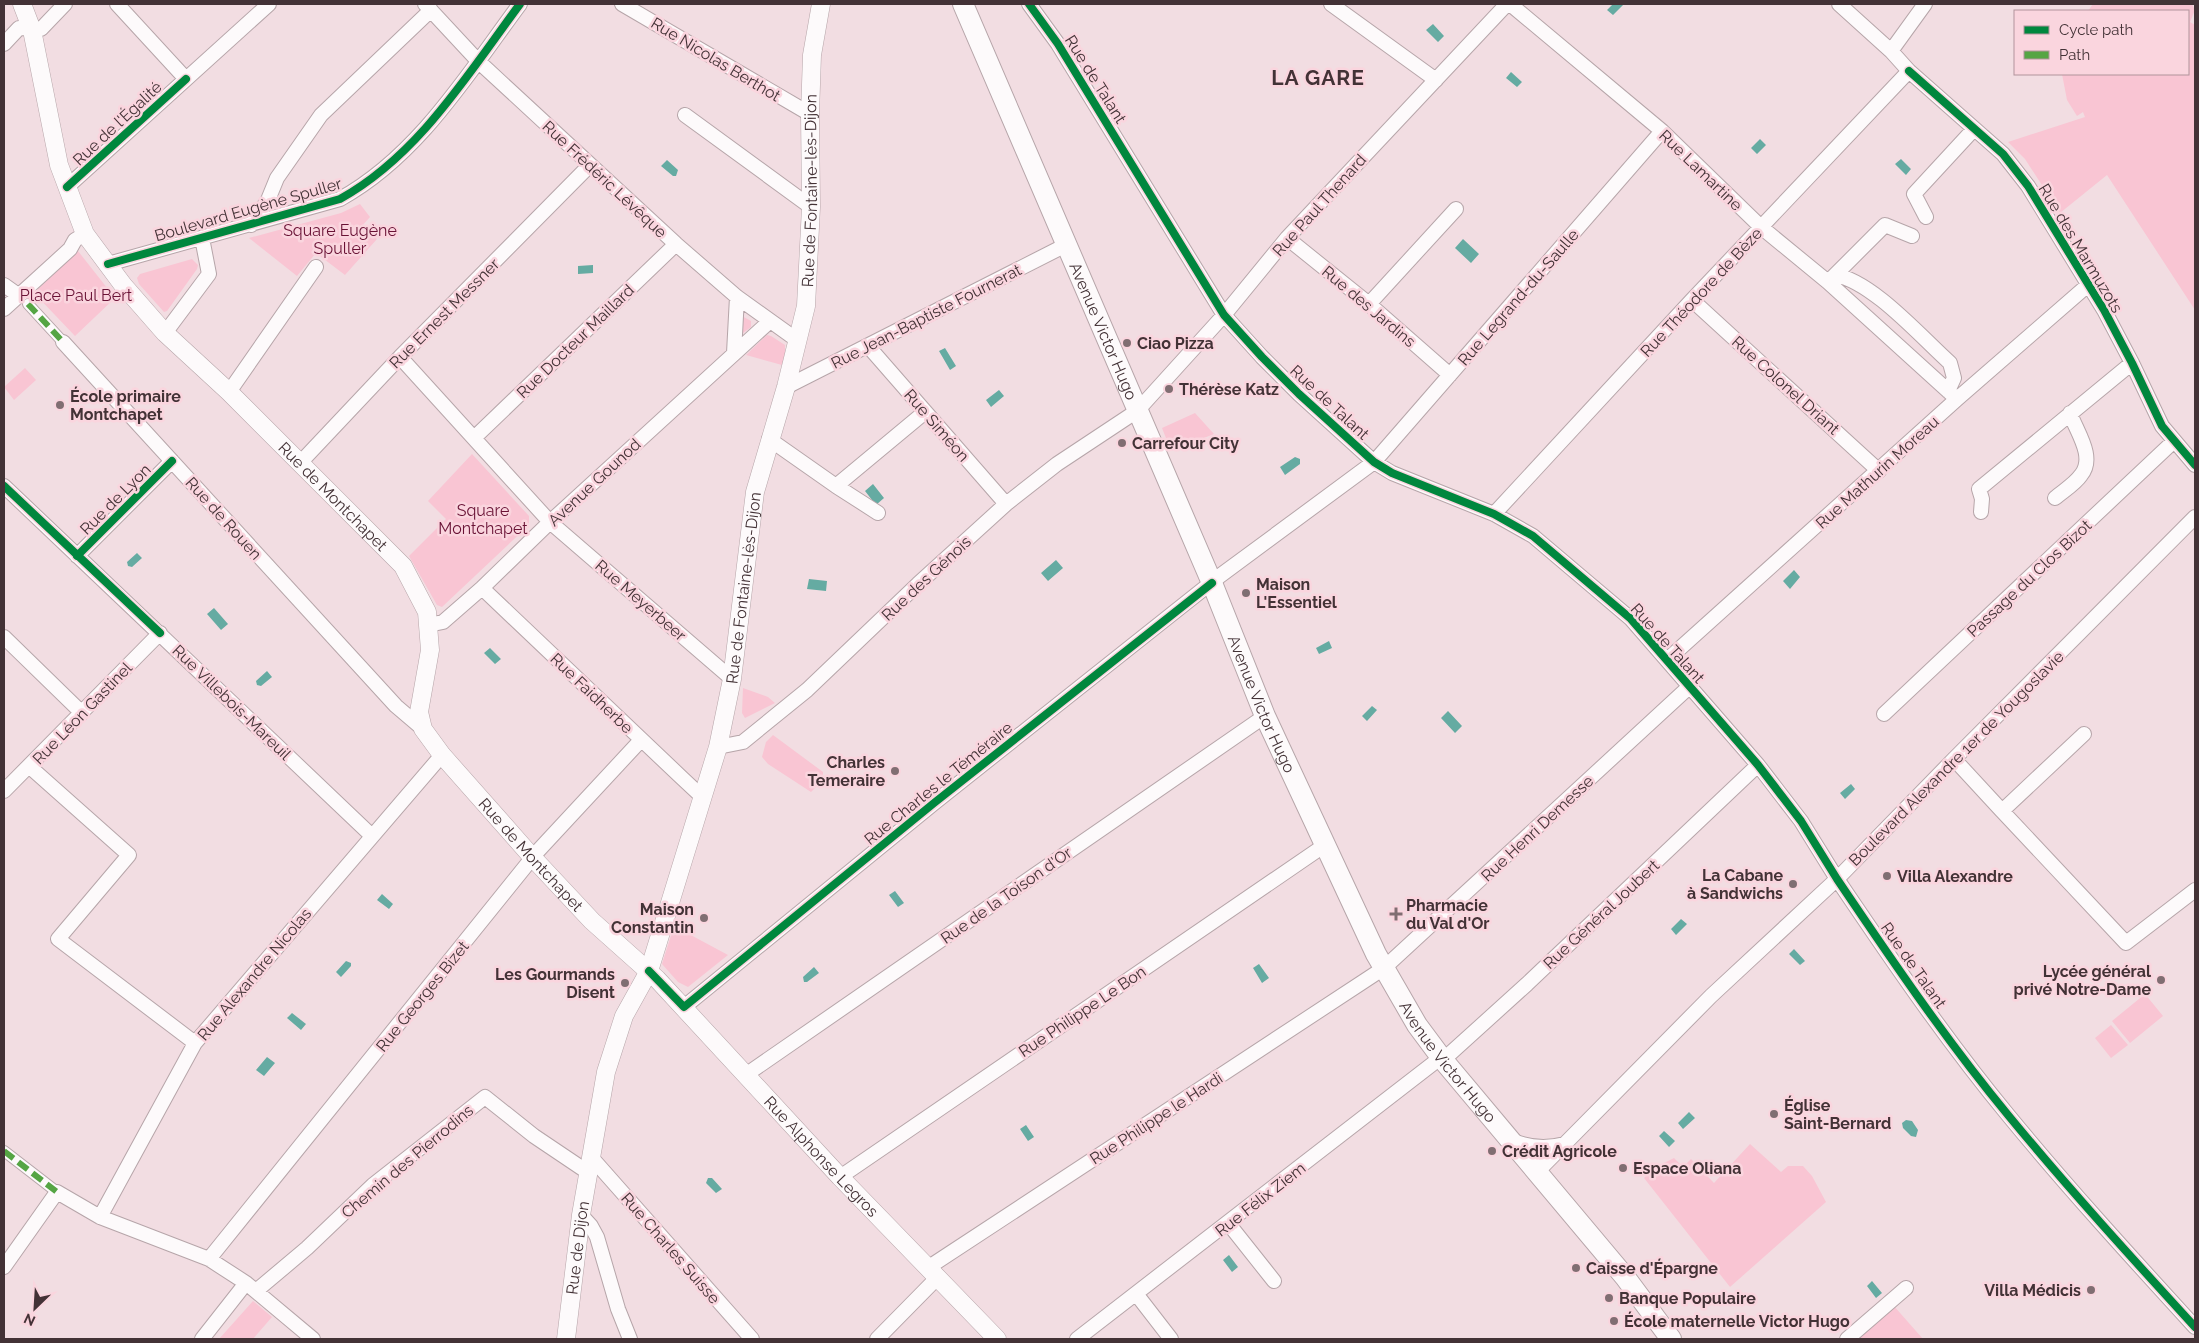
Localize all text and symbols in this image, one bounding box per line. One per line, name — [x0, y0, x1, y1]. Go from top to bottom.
legend — [2014, 10, 2189, 75]
street label: Rue Nicolas Berthot — [648, 13, 784, 106]
text: Cycle path — [2059, 21, 2133, 39]
street label: Rue de Talant — [1061, 32, 1131, 128]
text: Path — [2059, 46, 2090, 64]
district label: LA GARE — [1271, 65, 1365, 90]
street label: Rue de l'Égalité — [68, 77, 166, 169]
street label: Rue de Fontaine-lès-Dijon — [798, 94, 821, 288]
street label: Rue Frédéric Lévêque — [539, 117, 671, 242]
street label: Rue Lamartine — [1655, 126, 1746, 215]
street label: Rue Paul Thenard — [1269, 150, 1370, 260]
street label: Boulevard Eugène Spuller — [152, 174, 344, 245]
street label: Rue des Marmuzots — [2035, 180, 2127, 316]
park label: Square Eugène Spuller — [283, 221, 397, 258]
street label: Rue Théodore de Bèze — [1637, 224, 1766, 361]
street label: Rue Legrand-du-Saulle — [1454, 225, 1583, 369]
street label: Rue Ernest Messner — [385, 254, 504, 372]
street label: Rue Jean-Baptiste Fournerat — [828, 260, 1025, 373]
street label: Avenue Victor Hugo — [1065, 260, 1141, 403]
street label: Rue des Jardins — [1318, 262, 1419, 351]
street label: Rue Docteur Maillard — [513, 281, 638, 402]
park label: Place Paul Bert — [20, 286, 133, 305]
street label: Rue Colonel Driant — [1728, 332, 1844, 439]
place label: Ciao Pizza — [1137, 334, 1214, 353]
marker: Ciao Pizza — [1121, 337, 1133, 349]
street label: Rue de Talant — [1286, 361, 1373, 444]
place label: Thérèse Katz — [1179, 380, 1279, 399]
marker: Thérèse Katz — [1163, 383, 1175, 395]
street label: Rue Siméon — [900, 385, 973, 465]
place label: École primaire Montchapet — [70, 386, 181, 424]
marker: École primaire Montchapet — [54, 399, 66, 411]
street label: Rue Mathurin Moreau — [1812, 412, 1943, 533]
place label: Carrefour City — [1132, 434, 1239, 453]
street label: Avenue Gounod — [544, 435, 645, 530]
marker: Carrefour City — [1116, 437, 1128, 449]
street label: Rue de Montchapet — [274, 438, 392, 555]
street label: Rue de Lyon — [76, 460, 155, 539]
street label: Rue de Rouen — [182, 473, 266, 564]
street label: Rue de Fontaine-lès-Dijon — [722, 491, 765, 685]
park label: Square Montchapet — [438, 501, 528, 538]
street label: Passage du Clos Bizot — [1963, 515, 2096, 641]
street label: Rue des Génois — [878, 532, 975, 625]
street label: Rue Meyerbeer — [591, 556, 690, 645]
place label: Maison L'Essentiel — [1256, 575, 1338, 612]
marker: Maison L'Essentiel — [1240, 587, 1252, 599]
street label: Rue de Talant — [1627, 600, 1709, 688]
street label: Avenue Victor Hugo — [1224, 632, 1299, 776]
street label: Rue Villebois-Mareuil — [168, 641, 295, 764]
street label: Boulevard Alexandre 1er de Yougoslavie — [1845, 647, 2068, 870]
street label: Rue Faidherbe — [546, 649, 637, 738]
street label: Rue Léon Gastinel — [29, 658, 136, 768]
street label: Rue Charles le Téméraire — [861, 718, 1016, 849]
place label: Charles Temeraire — [808, 753, 885, 790]
marker: Charles Temeraire — [889, 765, 901, 777]
street label: Rue Henri Demesse — [1477, 771, 1597, 885]
street label: Rue de Montchapet — [475, 794, 587, 916]
street label: Rue de la Toison d'Or — [937, 843, 1076, 948]
street label: Rue Général Joubert — [1539, 855, 1664, 973]
place label: La Cabane à Sandwichs — [1687, 866, 1783, 903]
place label: Villa Alexandre — [1897, 867, 2013, 886]
marker: Villa Alexandre — [1881, 870, 1893, 882]
marker: La Cabane à Sandwichs — [1787, 878, 1799, 890]
place label: Pharmacie du Val d'Or — [1406, 896, 1489, 933]
place label: Maison Constantin — [611, 900, 694, 937]
street label: Rue Alexandre Nicolas — [194, 904, 315, 1044]
marker: Pharmacie du Val d'Or — [1390, 908, 1402, 920]
marker: Maison Constantin — [698, 912, 710, 924]
street label: Rue de Talant — [1877, 919, 1951, 1013]
street label: Rue Georges Bizet — [372, 937, 473, 1055]
street label: Rue Philippe Le Bon — [1015, 962, 1149, 1061]
place label: Lycée général privé Notre-Dame — [2013, 962, 2152, 999]
place label: Les Gourmands Disent — [495, 965, 615, 1002]
marker: Lycée général privé Notre-Dame — [2155, 974, 2167, 986]
marker: Les Gourmands Disent — [619, 977, 631, 989]
street label: Avenue Victor Hugo — [1395, 998, 1500, 1126]
street label: Rue Philippe le Hardi — [1086, 1068, 1226, 1168]
street label: Rue Alphonse Legros — [760, 1092, 882, 1221]
place label: Église Saint-Bernard — [1784, 1095, 1891, 1133]
street label: Chemin des Pierrodins — [338, 1100, 477, 1222]
marker: Église Saint-Bernard — [1768, 1108, 1780, 1120]
place label: Crédit Agricole — [1502, 1142, 1617, 1161]
marker: Crédit Agricole — [1486, 1145, 1498, 1157]
street label: Rue Félix Ziem — [1211, 1158, 1309, 1241]
place label: Espace Oliana — [1633, 1159, 1741, 1178]
marker: Espace Oliana — [1617, 1162, 1629, 1174]
street label: Rue Charles Suisse — [617, 1189, 724, 1308]
street label: Rue de Dijon — [562, 1199, 593, 1296]
place label: Caisse d'Épargne — [1586, 1258, 1718, 1278]
marker: Caisse d'Épargne — [1570, 1262, 1582, 1274]
place label: Villa Médicis — [1984, 1281, 2081, 1300]
north arrow — [10, 1283, 60, 1333]
marker: Villa Médicis — [2085, 1284, 2097, 1296]
place label: Banque Populaire — [1619, 1289, 1756, 1308]
marker: Banque Populaire — [1603, 1292, 1615, 1304]
text: N — [21, 1310, 38, 1329]
place label: École maternelle Victor Hugo — [1624, 1311, 1850, 1331]
marker: École maternelle Victor Hugo — [1608, 1315, 1620, 1327]

